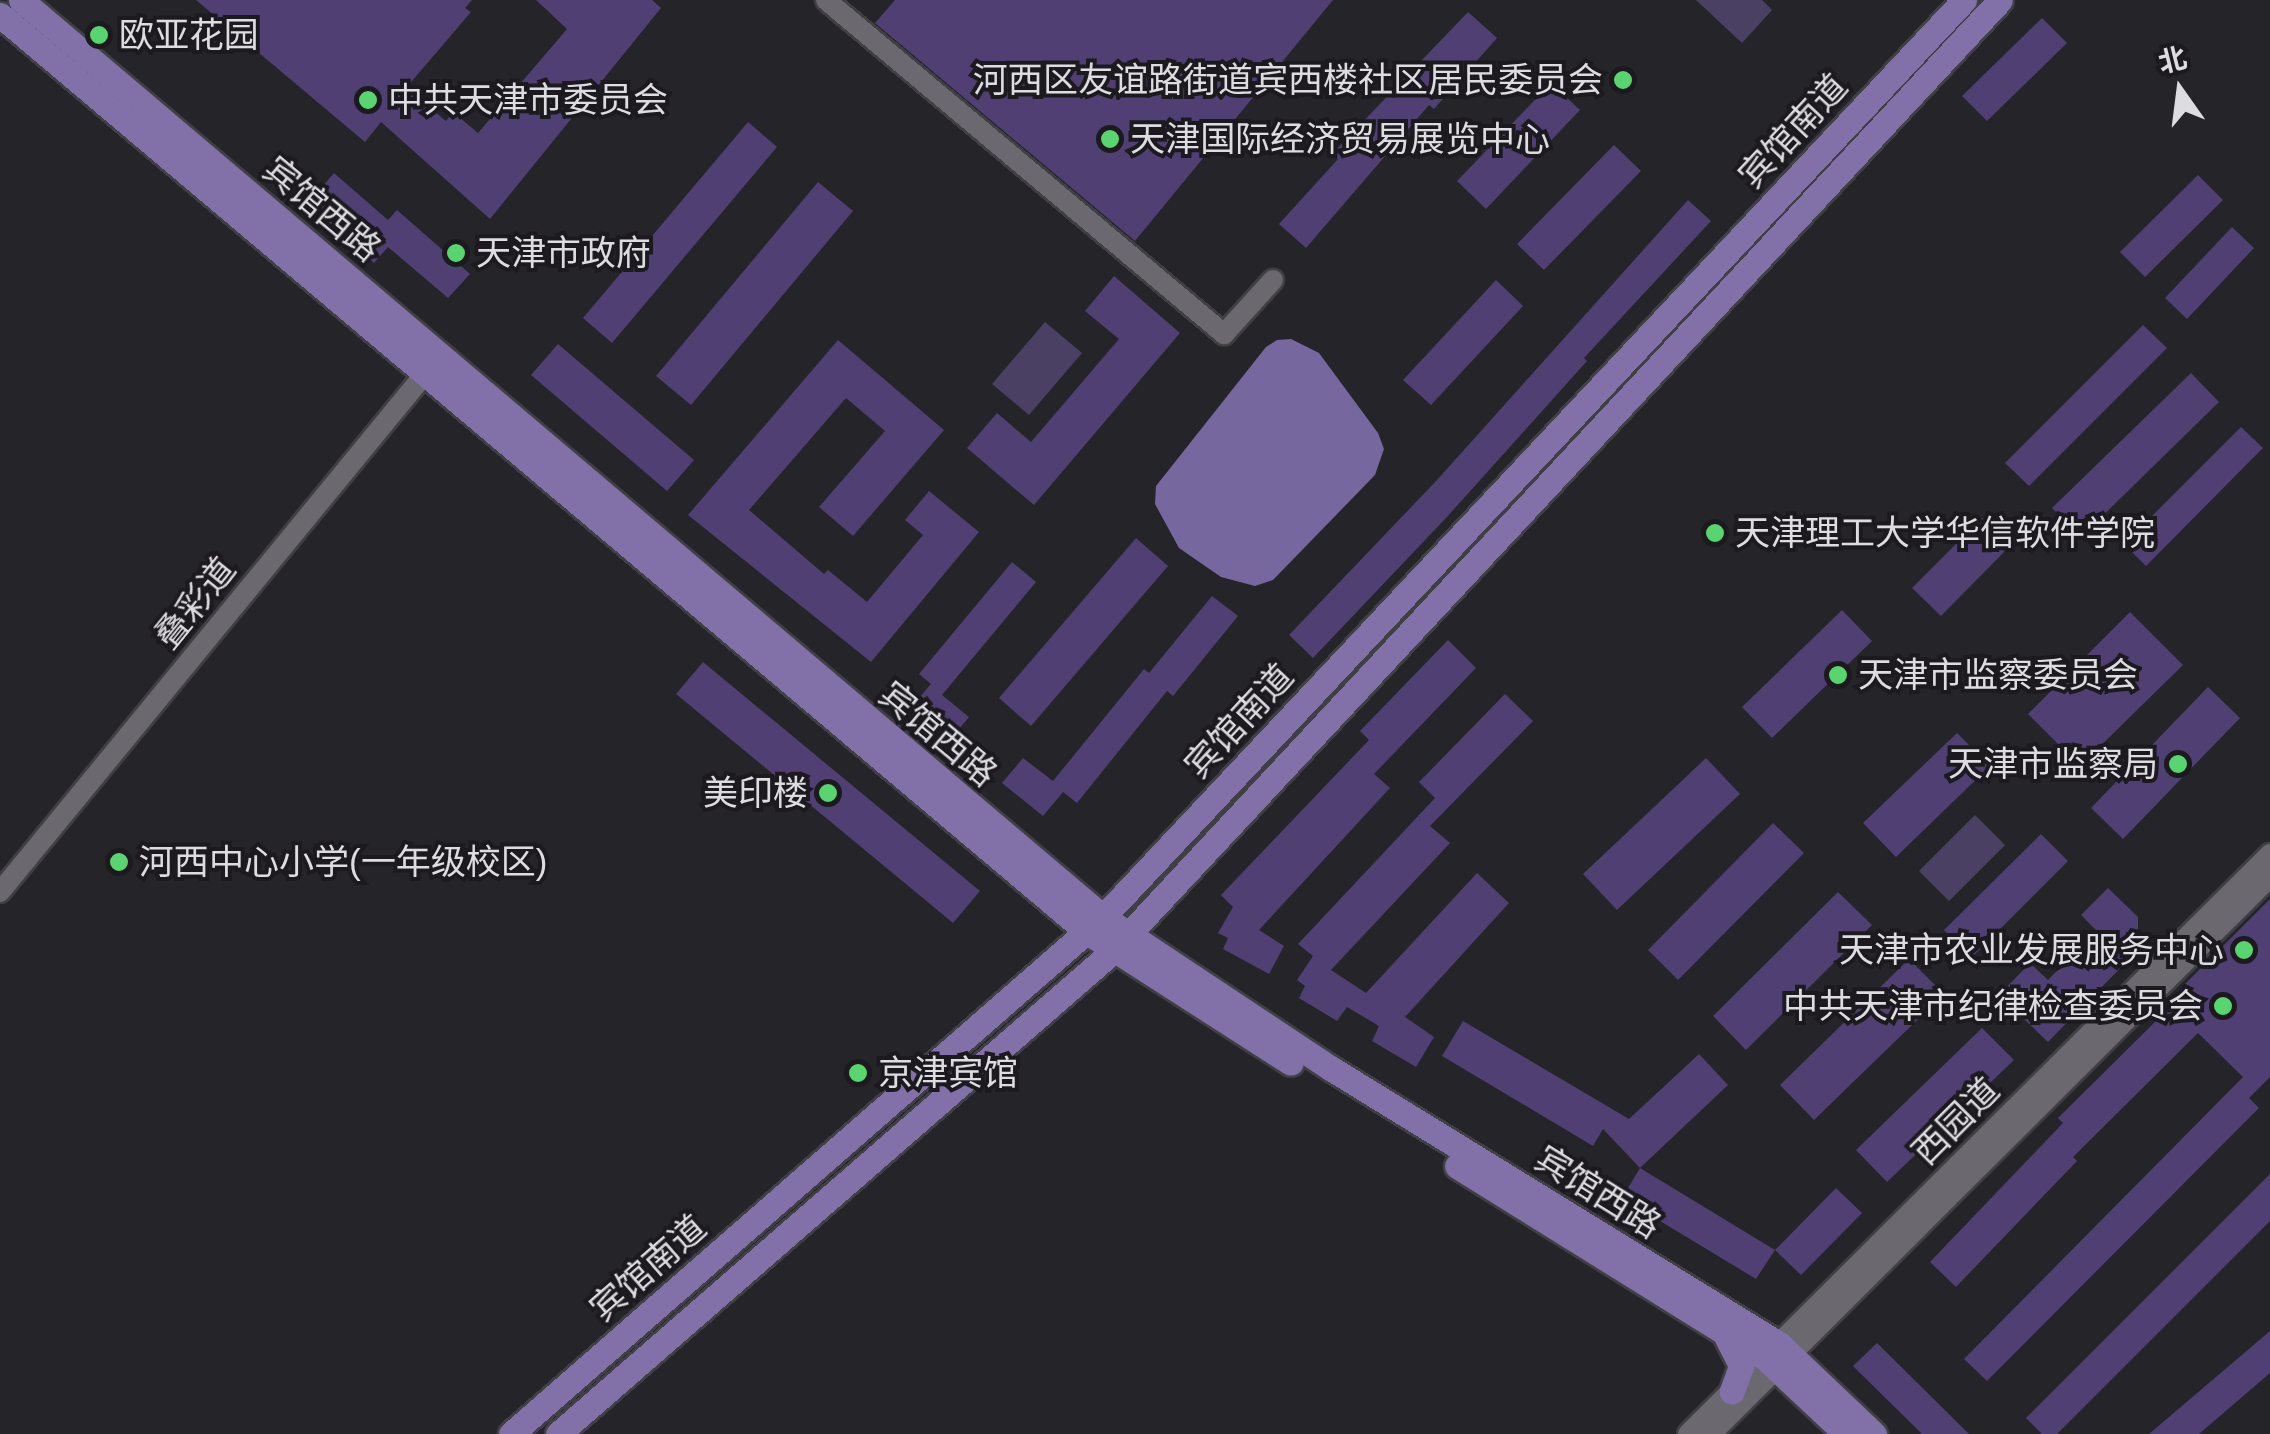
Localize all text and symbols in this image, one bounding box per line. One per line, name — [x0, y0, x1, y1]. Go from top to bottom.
place label: 欧亚花园 — [119, 14, 259, 56]
marker: 欧亚花园 — [88, 24, 110, 46]
north arrow — [2130, 40, 2230, 140]
text: 北 — [2155, 42, 2190, 79]
place label: 河西区友谊路街道宾西楼社区居民委员会 — [973, 59, 1603, 101]
street label: 宾馆南道 — [1730, 65, 1856, 197]
marker: 河西区友谊路街道宾西楼社区居民委员会 — [1612, 69, 1634, 91]
place label: 中共天津市委员会 — [388, 79, 668, 121]
marker: 中共天津市委员会 — [357, 89, 379, 111]
place label: 天津国际经济贸易展览中心 — [1130, 118, 1550, 160]
marker: 天津国际经济贸易展览中心 — [1099, 128, 1121, 150]
street label: 宾馆西路 — [255, 148, 389, 270]
place label: 天津市政府 — [476, 232, 651, 274]
marker: 天津市政府 — [445, 242, 467, 264]
place label: 天津理工大学华信软件学院 — [1735, 512, 2155, 554]
marker: 天津理工大学华信软件学院 — [1704, 522, 1726, 544]
street label: 叠彩道 — [146, 549, 244, 657]
place label: 天津市监察委员会 — [1858, 654, 2138, 696]
street label: 宾馆南道 — [1176, 655, 1302, 787]
marker: 天津市监察委员会 — [1827, 664, 1849, 686]
street label: 宾馆西路 — [871, 673, 1005, 795]
place label: 天津市监察局 — [1948, 743, 2158, 785]
marker: 天津市监察局 — [2167, 753, 2189, 775]
place label: 美印楼 — [703, 772, 808, 814]
marker: 美印楼 — [817, 782, 839, 804]
place label: 河西中心小学(一年级校区) — [139, 841, 547, 883]
marker: 河西中心小学(一年级校区) — [108, 851, 130, 873]
place label: 天津市农业发展服务中心 — [1839, 929, 2224, 971]
marker: 天津市农业发展服务中心 — [2233, 939, 2255, 961]
place label: 中共天津市纪律检查委员会 — [1783, 985, 2203, 1027]
marker: 中共天津市纪律检查委员会 — [2212, 995, 2234, 1017]
place label: 京津宾馆 — [878, 1052, 1018, 1094]
marker: 京津宾馆 — [847, 1062, 869, 1084]
street label: 西园道 — [1904, 1069, 2008, 1173]
street label: 宾馆西路 — [1528, 1137, 1668, 1247]
street label: 宾馆南道 — [581, 1206, 715, 1330]

